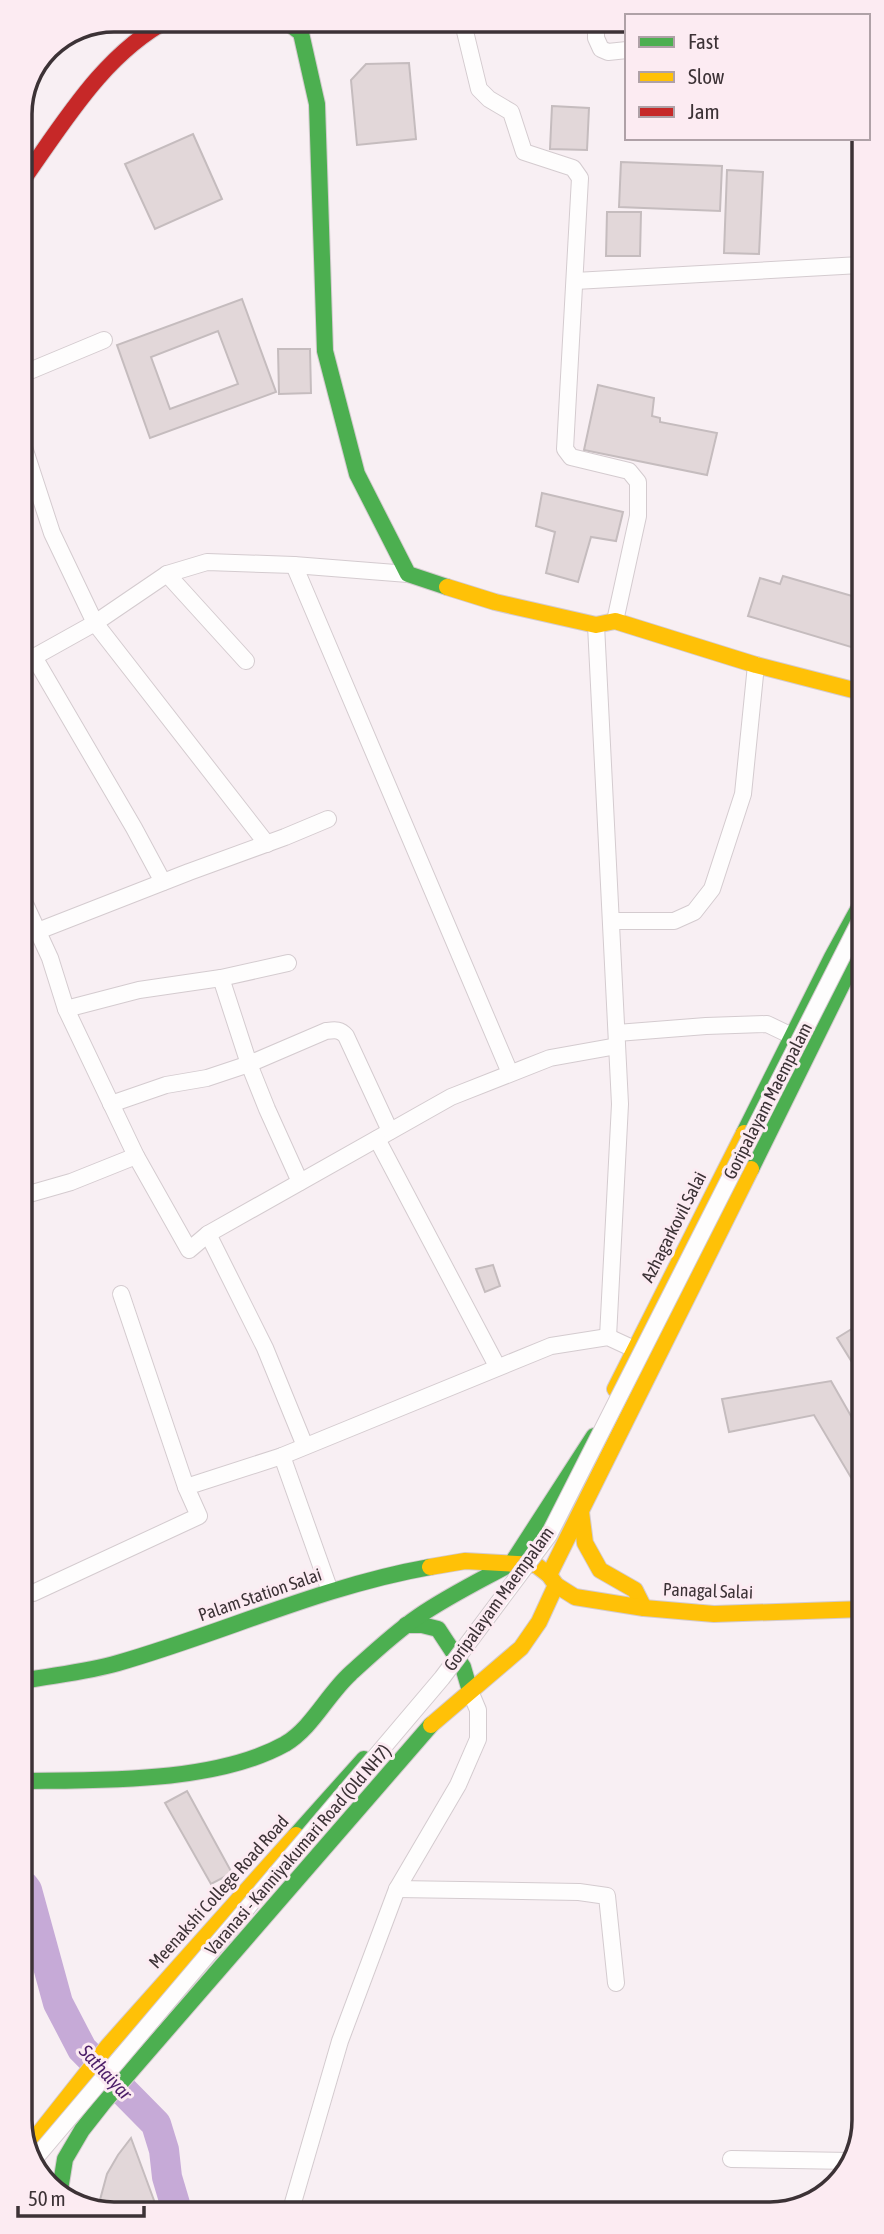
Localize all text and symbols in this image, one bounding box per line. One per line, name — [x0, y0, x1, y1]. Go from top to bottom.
legend — [625, 14, 870, 140]
text: Fast — [688, 29, 719, 53]
text: Slow — [688, 64, 725, 88]
text: Jam — [688, 99, 720, 123]
street label: Goripalayam Maempalam — [719, 1019, 816, 1183]
street label: Azhagarkovil Salai — [637, 1168, 710, 1286]
street label: Goripalayam Maempalam — [439, 1523, 558, 1675]
street label: Palam Station Salai — [196, 1564, 324, 1625]
street label: Panagal Salai — [663, 1578, 753, 1603]
street label: Varanasi - Kanniyakumari Road (Old NH7) — [200, 1740, 395, 1959]
street label: Meenakshi College Road Road — [144, 1811, 293, 1972]
water label: Sathaiyar — [74, 2039, 138, 2105]
scale bar — [18, 2174, 144, 2218]
text: 50 m — [28, 2186, 66, 2210]

